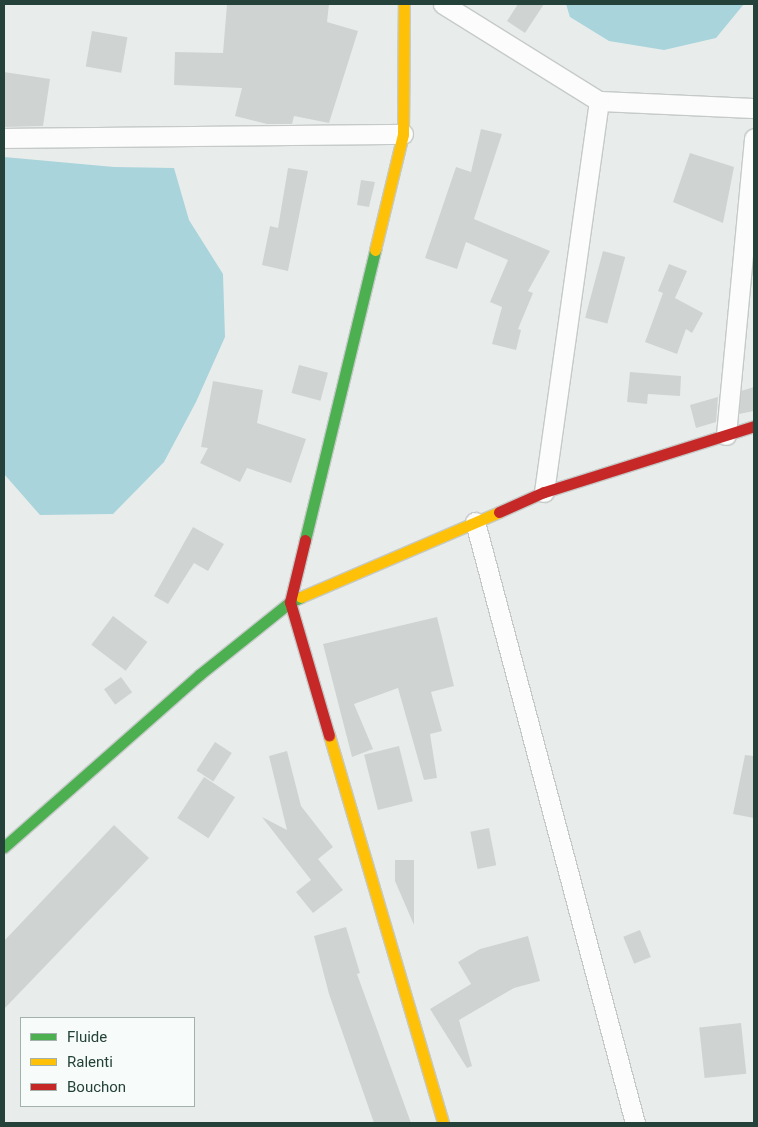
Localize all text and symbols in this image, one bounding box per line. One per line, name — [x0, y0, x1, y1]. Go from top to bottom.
legend — [20, 1017, 195, 1107]
text: Fluide — [67, 1028, 107, 1046]
text: Ralenti — [67, 1053, 113, 1071]
text: Bouchon — [67, 1078, 126, 1096]

